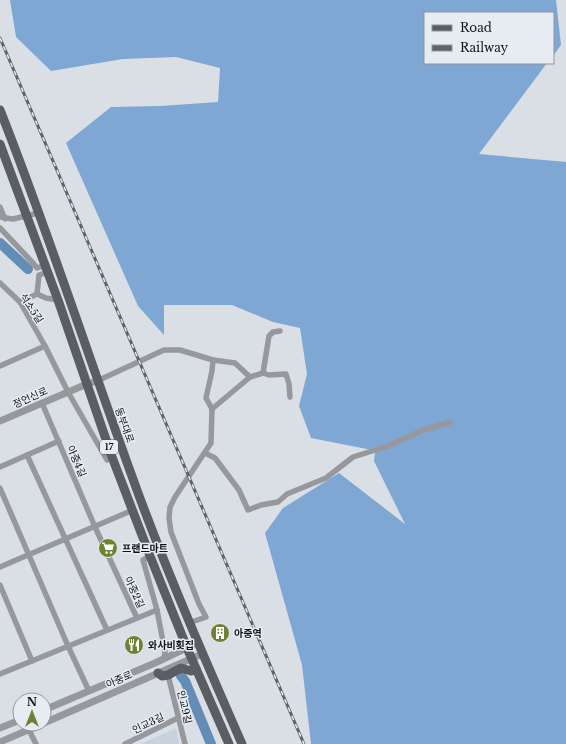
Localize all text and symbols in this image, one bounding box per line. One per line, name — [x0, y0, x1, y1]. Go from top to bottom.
legend — [424, 12, 554, 64]
text: Road — [460, 20, 492, 35]
text: Railway — [460, 40, 509, 55]
street label: 석소5길 — [17, 291, 46, 326]
street label: 정언신로 — [11, 384, 50, 411]
street label: 동부대로 — [112, 406, 137, 445]
road number: 17 — [100, 440, 118, 454]
street label: 아중4길 — [64, 443, 89, 479]
supermarket icon: 프랜드마트 — [97, 537, 119, 559]
place label: 프랜드마트 — [122, 542, 168, 555]
street label: 아중2길 — [122, 574, 148, 610]
building icon: 아중역 — [209, 622, 231, 644]
place label: 아중역 — [234, 627, 262, 640]
restaurant icon: 와사비횟집 — [123, 634, 145, 656]
place label: 와사비횟집 — [148, 639, 194, 652]
street label: 아중로 — [104, 668, 134, 691]
street label: 인교9길 — [174, 689, 195, 725]
north arrow — [12, 692, 52, 732]
text: N — [27, 695, 38, 709]
street label: 인교3길 — [130, 710, 166, 737]

